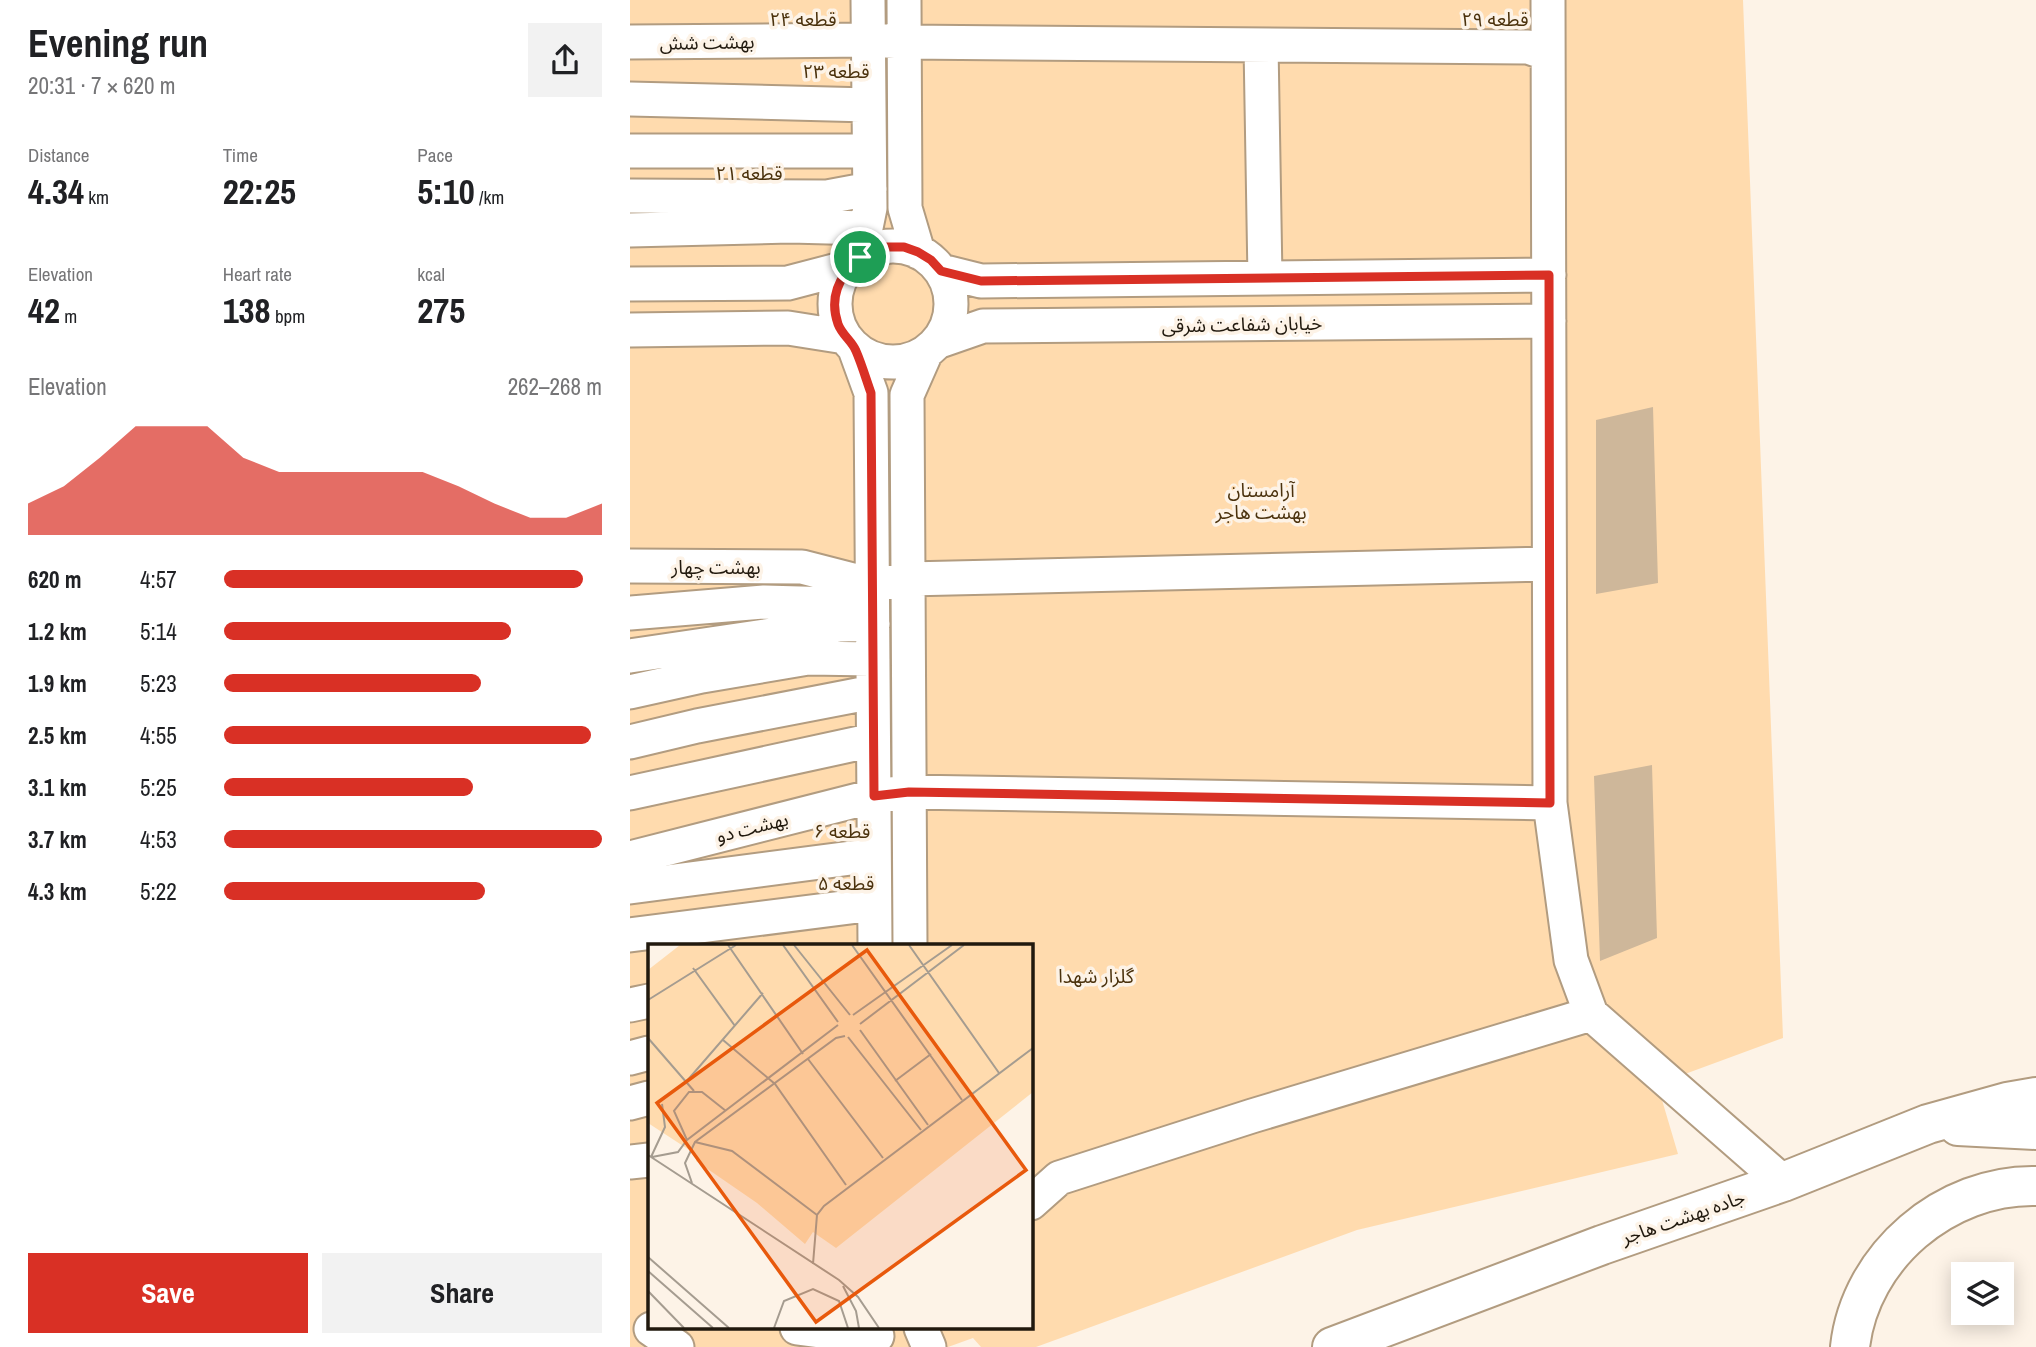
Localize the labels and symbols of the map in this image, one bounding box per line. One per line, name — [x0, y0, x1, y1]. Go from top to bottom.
park label: قطعه ۲۴ — [769, 6, 837, 32]
park label: قطعه ۲۹ — [1461, 6, 1529, 32]
street label: بهشت شش — [659, 28, 755, 56]
park label: قطعه ۲۳ — [802, 58, 870, 84]
park label: قطعه ۲۱ — [715, 160, 783, 186]
pin — [830, 227, 890, 287]
street label: خیابان شفاعت شرقی — [1161, 310, 1323, 338]
park label: آرامستان بهشت هاجر — [1214, 477, 1307, 525]
street label: بهشت چهار — [670, 554, 761, 580]
street label: بهشت دو — [713, 805, 791, 849]
park label: قطعه ۶ — [814, 818, 870, 844]
park label: قطعه ۵ — [818, 870, 874, 896]
inset map — [648, 944, 1032, 1330]
park label: گلزار شهدا — [1058, 963, 1135, 989]
street label: جاده بهشت هاجر — [1617, 1184, 1748, 1251]

